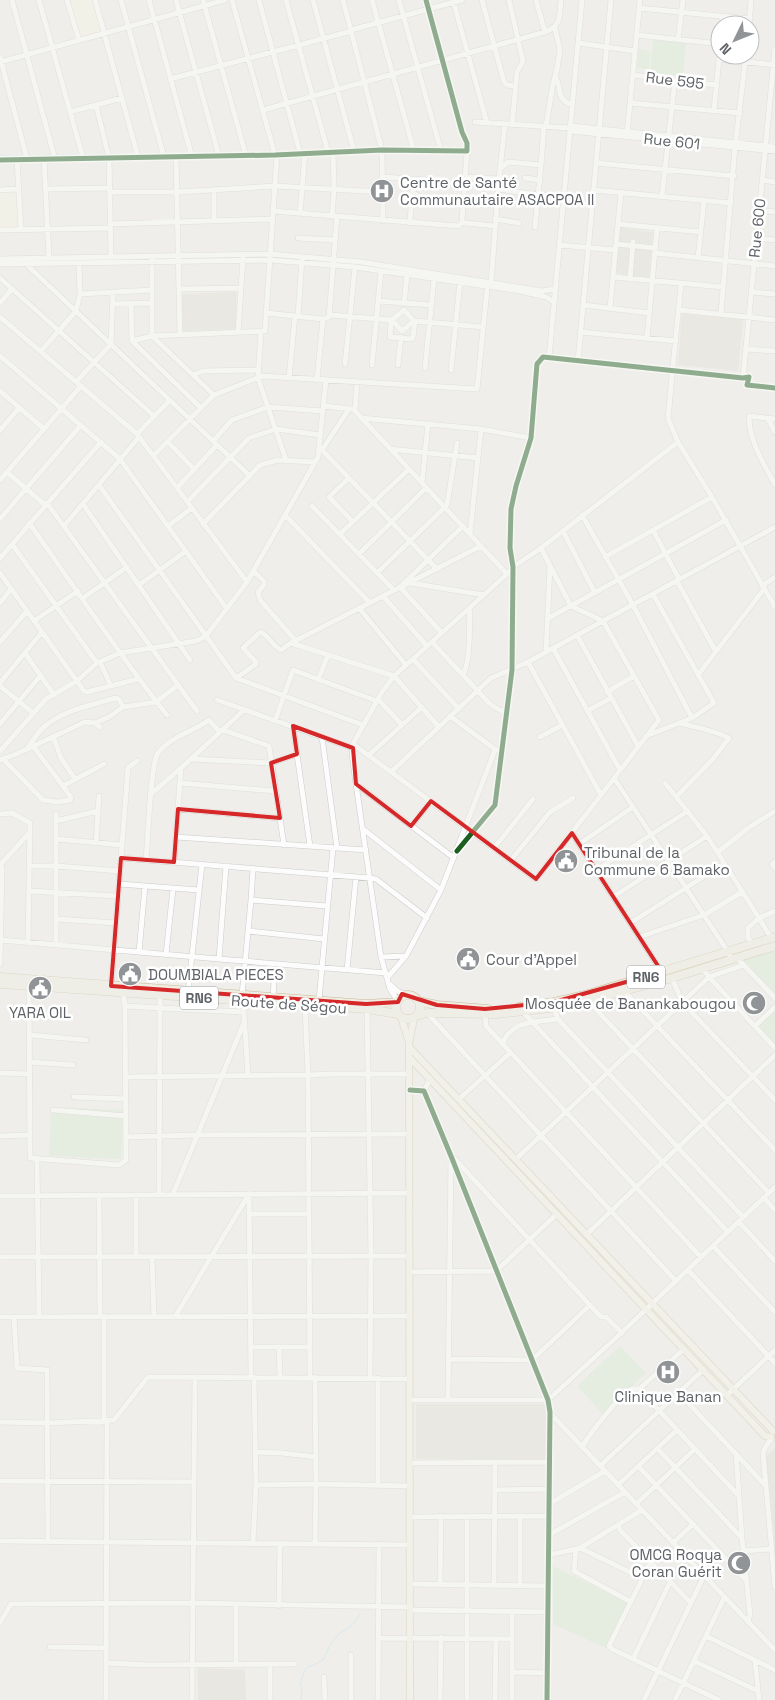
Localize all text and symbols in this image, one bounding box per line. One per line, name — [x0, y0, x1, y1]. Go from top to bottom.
north arrow — [710, 15, 760, 65]
text: N — [716, 39, 735, 58]
street label: Rue 595 — [645, 67, 705, 93]
street label: Rue 601 — [643, 129, 701, 153]
place label: Centre de Santé Communautaire ASACPOA II — [400, 173, 594, 209]
hospital icon: Centre de Santé Communautaire ASACPOA II — [369, 178, 395, 204]
street label: Rue 600 — [744, 197, 770, 259]
place label: Tribunal de la Commune 6 Bamako — [584, 843, 730, 879]
public building icon: Tribunal de la Commune 6 Bamako — [553, 848, 579, 874]
public building icon: Cour d'Appel — [455, 946, 481, 972]
place label: Cour d'Appel — [486, 950, 577, 969]
public building icon: DOUMBIALA PIECES — [117, 961, 143, 987]
place label: DOUMBIALA PIECES — [148, 965, 284, 984]
road number: RN6 — [627, 966, 665, 989]
public building icon: YARA OIL — [27, 975, 53, 1001]
road number: RN6 — [180, 986, 218, 1010]
street label: Route de Ségou — [231, 990, 347, 1018]
mosque icon: Mosquée de Banankabougou — [741, 990, 767, 1016]
place label: Mosquée de Banankabougou — [525, 994, 736, 1013]
place label: YARA OIL — [9, 1003, 71, 1022]
hospital icon: Clinique Banan — [655, 1359, 681, 1385]
place label: Clinique Banan — [615, 1387, 721, 1406]
place label: OMCG Roqya Coran Guérit — [629, 1545, 722, 1581]
mosque icon: OMCG Roqya Coran Guérit — [726, 1550, 752, 1576]

